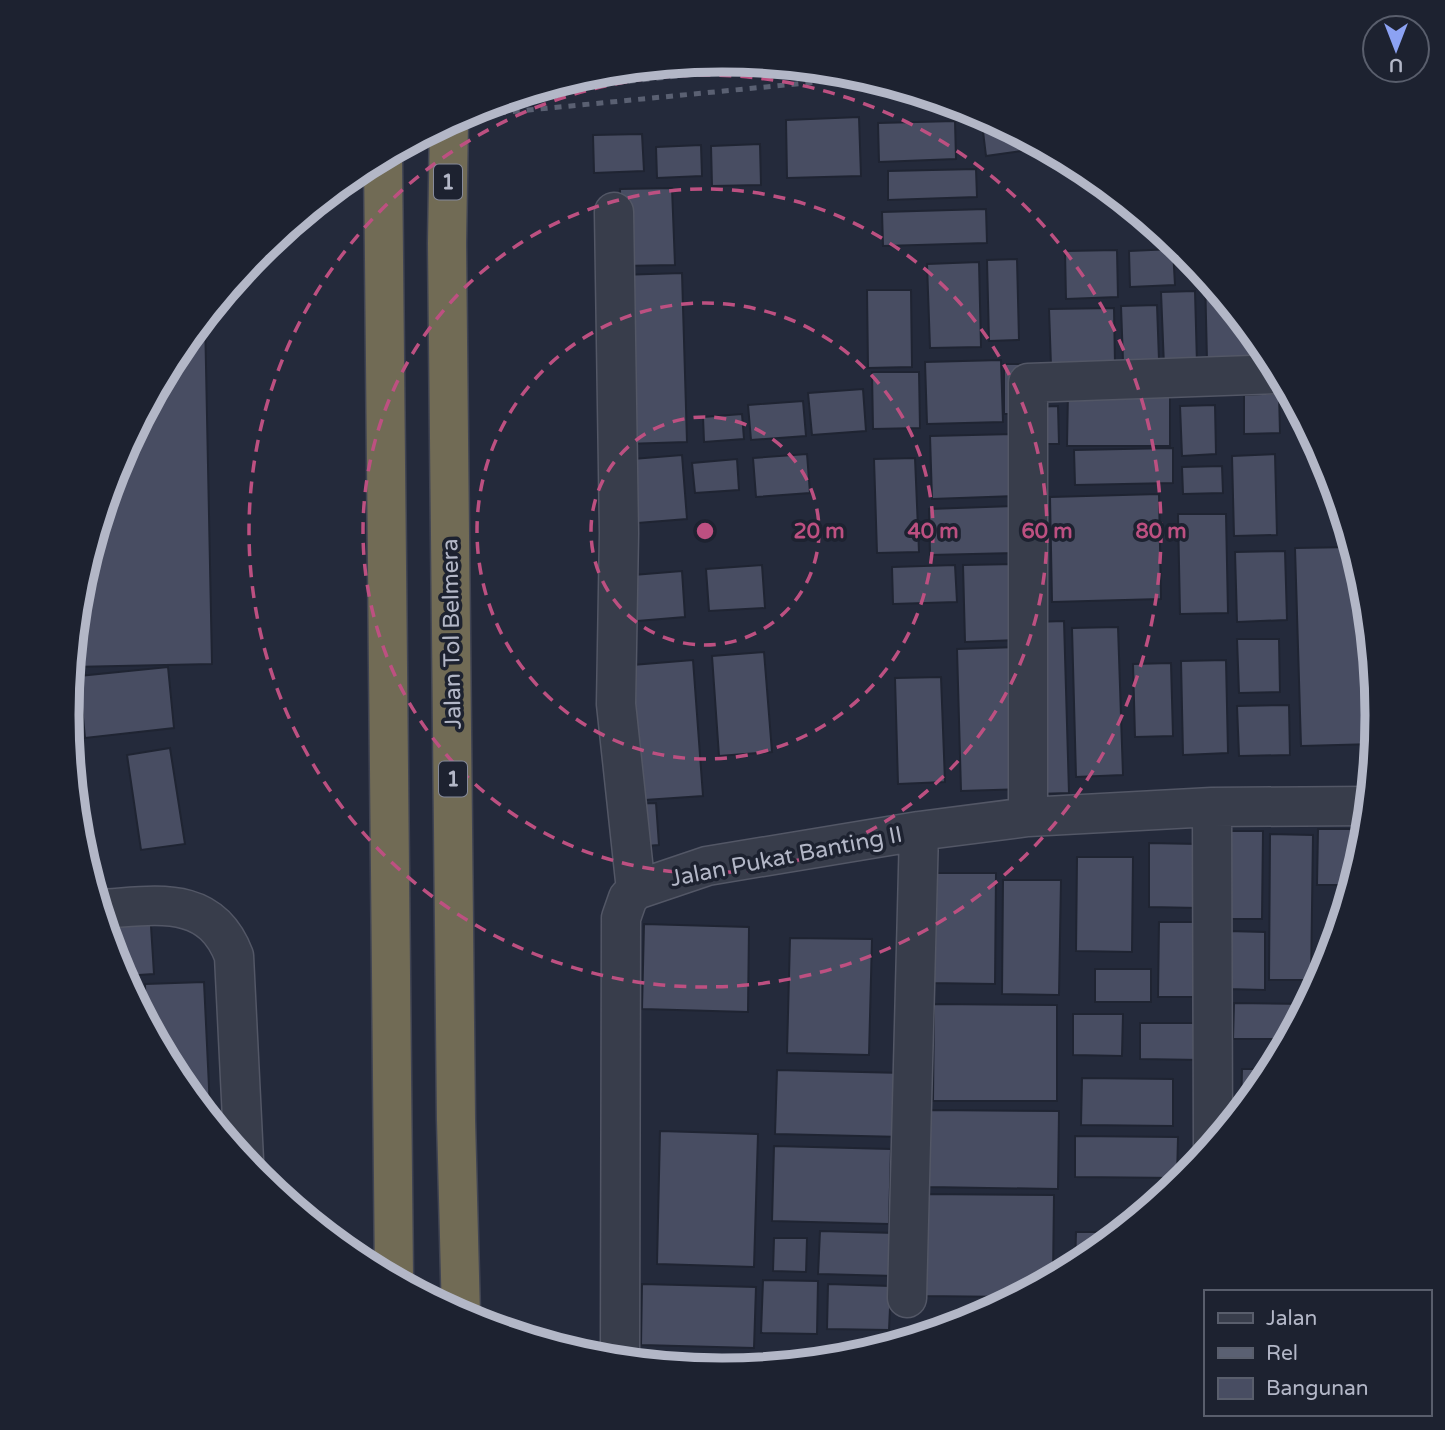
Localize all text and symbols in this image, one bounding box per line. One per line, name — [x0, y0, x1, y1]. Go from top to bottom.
north arrow — [1361, 14, 1431, 84]
text: U — [1389, 54, 1403, 76]
road number: 1 — [434, 164, 462, 200]
centre of rings — [693, 519, 717, 543]
text: 20 m — [793, 519, 845, 544]
text: 40 m — [907, 519, 959, 544]
text: 60 m — [1021, 519, 1073, 544]
text: 80 m — [1135, 519, 1187, 544]
street label: Jalan Tol Belmera — [436, 538, 468, 730]
road number: 1 — [439, 762, 467, 796]
street label: Jalan Pukat Banting II — [668, 821, 905, 893]
legend — [1204, 1290, 1431, 1416]
text: Jalan — [1266, 1306, 1317, 1331]
text: Rel — [1266, 1341, 1298, 1366]
text: Bangunan — [1266, 1376, 1369, 1401]

